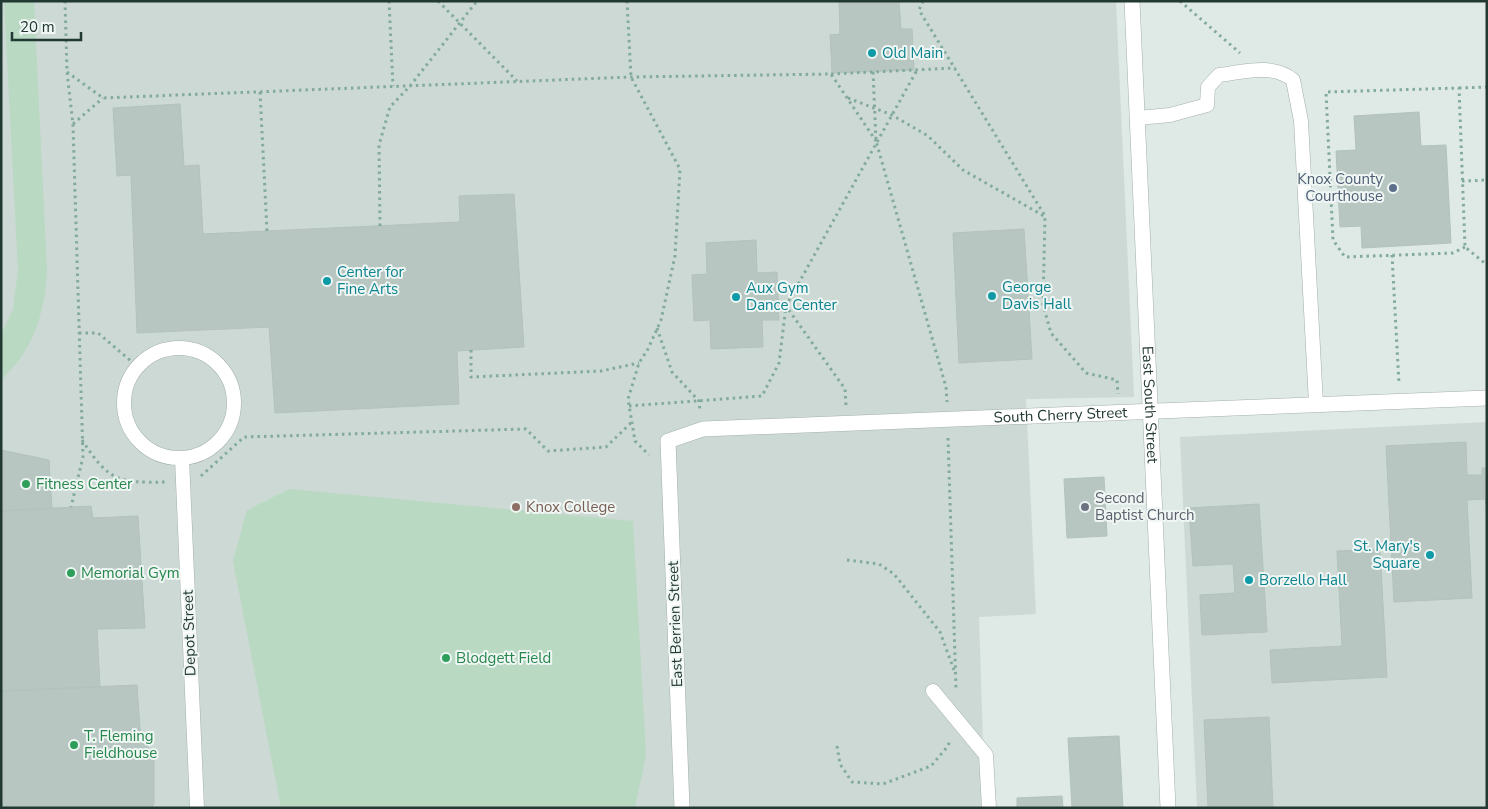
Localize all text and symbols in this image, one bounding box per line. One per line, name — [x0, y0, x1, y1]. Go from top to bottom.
scale bar — [12, 10, 81, 42]
text: 20 m — [20, 17, 55, 37]
place label: Old Main — [882, 43, 943, 63]
marker: Old Main — [866, 47, 878, 59]
place label: Knox County Courthouse — [1297, 169, 1383, 206]
marker: Knox County Courthouse — [1387, 182, 1399, 194]
place label: Center for Fine Arts — [337, 262, 405, 299]
marker: Center for Fine Arts — [321, 275, 333, 287]
place label: George Davis Hall — [1002, 277, 1072, 314]
place label: Aux Gym Dance Center — [746, 278, 837, 315]
marker: George Davis Hall — [986, 290, 998, 302]
marker: Aux Gym Dance Center — [730, 291, 742, 303]
street label: East South Street — [1137, 345, 1163, 464]
street label: South Cherry Street — [993, 402, 1129, 428]
place label: Fitness Center — [36, 474, 133, 494]
marker: Fitness Center — [20, 478, 32, 490]
place label: Second Baptist Church — [1095, 488, 1195, 525]
place label: Knox College — [526, 497, 615, 517]
marker: Knox College — [510, 501, 522, 513]
marker: Second Baptist Church — [1079, 501, 1091, 513]
place label: St. Mary's Square — [1353, 536, 1420, 573]
marker: St. Mary's Square — [1424, 549, 1436, 561]
street label: East Berrien Street — [663, 560, 687, 688]
place label: Memorial Gym — [81, 563, 180, 583]
marker: Memorial Gym — [65, 567, 77, 579]
place label: Borzello Hall — [1259, 570, 1347, 590]
marker: Borzello Hall — [1243, 574, 1255, 586]
street label: Depot Street — [177, 589, 200, 676]
place label: Blodgett Field — [456, 648, 551, 668]
marker: Blodgett Field — [440, 652, 452, 664]
place label: T. Fleming Fieldhouse — [84, 726, 157, 763]
marker: T. Fleming Fieldhouse — [68, 739, 80, 751]

